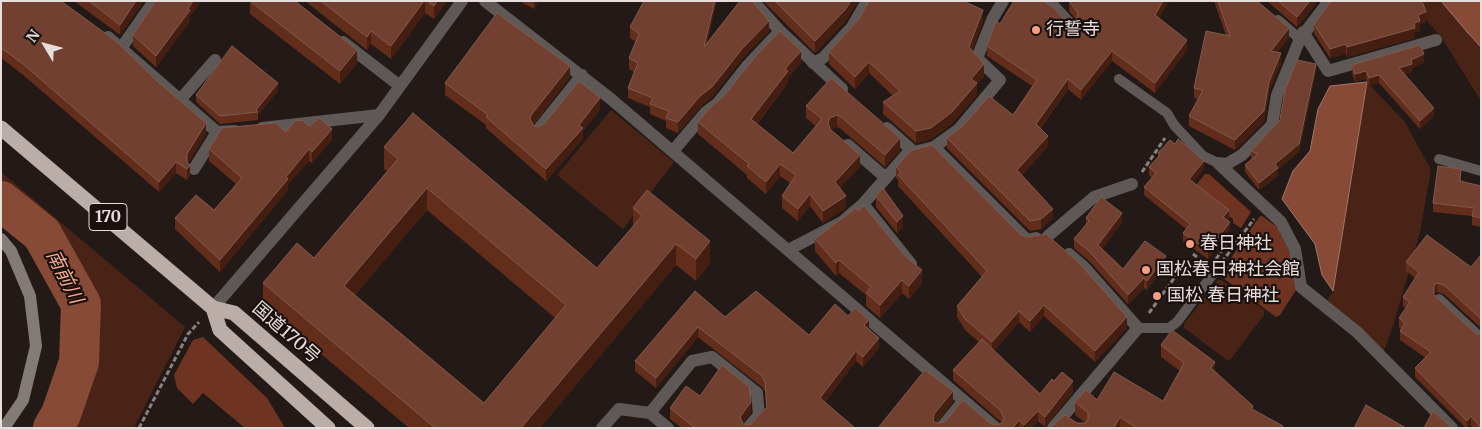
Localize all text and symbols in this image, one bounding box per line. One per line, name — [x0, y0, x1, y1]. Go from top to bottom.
place label: 行誓寺 — [1046, 19, 1100, 41]
north arrow — [20, 20, 70, 70]
marker: 行誓寺 — [1030, 24, 1042, 36]
text: N — [23, 26, 44, 46]
road number: 170 — [89, 203, 127, 230]
place label: 春日神社 — [1200, 233, 1272, 255]
marker: 春日神社 — [1184, 238, 1196, 250]
water label: 南前川 — [41, 246, 87, 308]
place label: 国松春日神社会館 — [1156, 259, 1300, 281]
marker: 国松春日神社会館 — [1140, 264, 1152, 276]
place label: 国松 春日神社 — [1167, 285, 1279, 307]
marker: 国松 春日神社 — [1151, 290, 1163, 302]
street label: 国道170号 — [248, 298, 324, 368]

